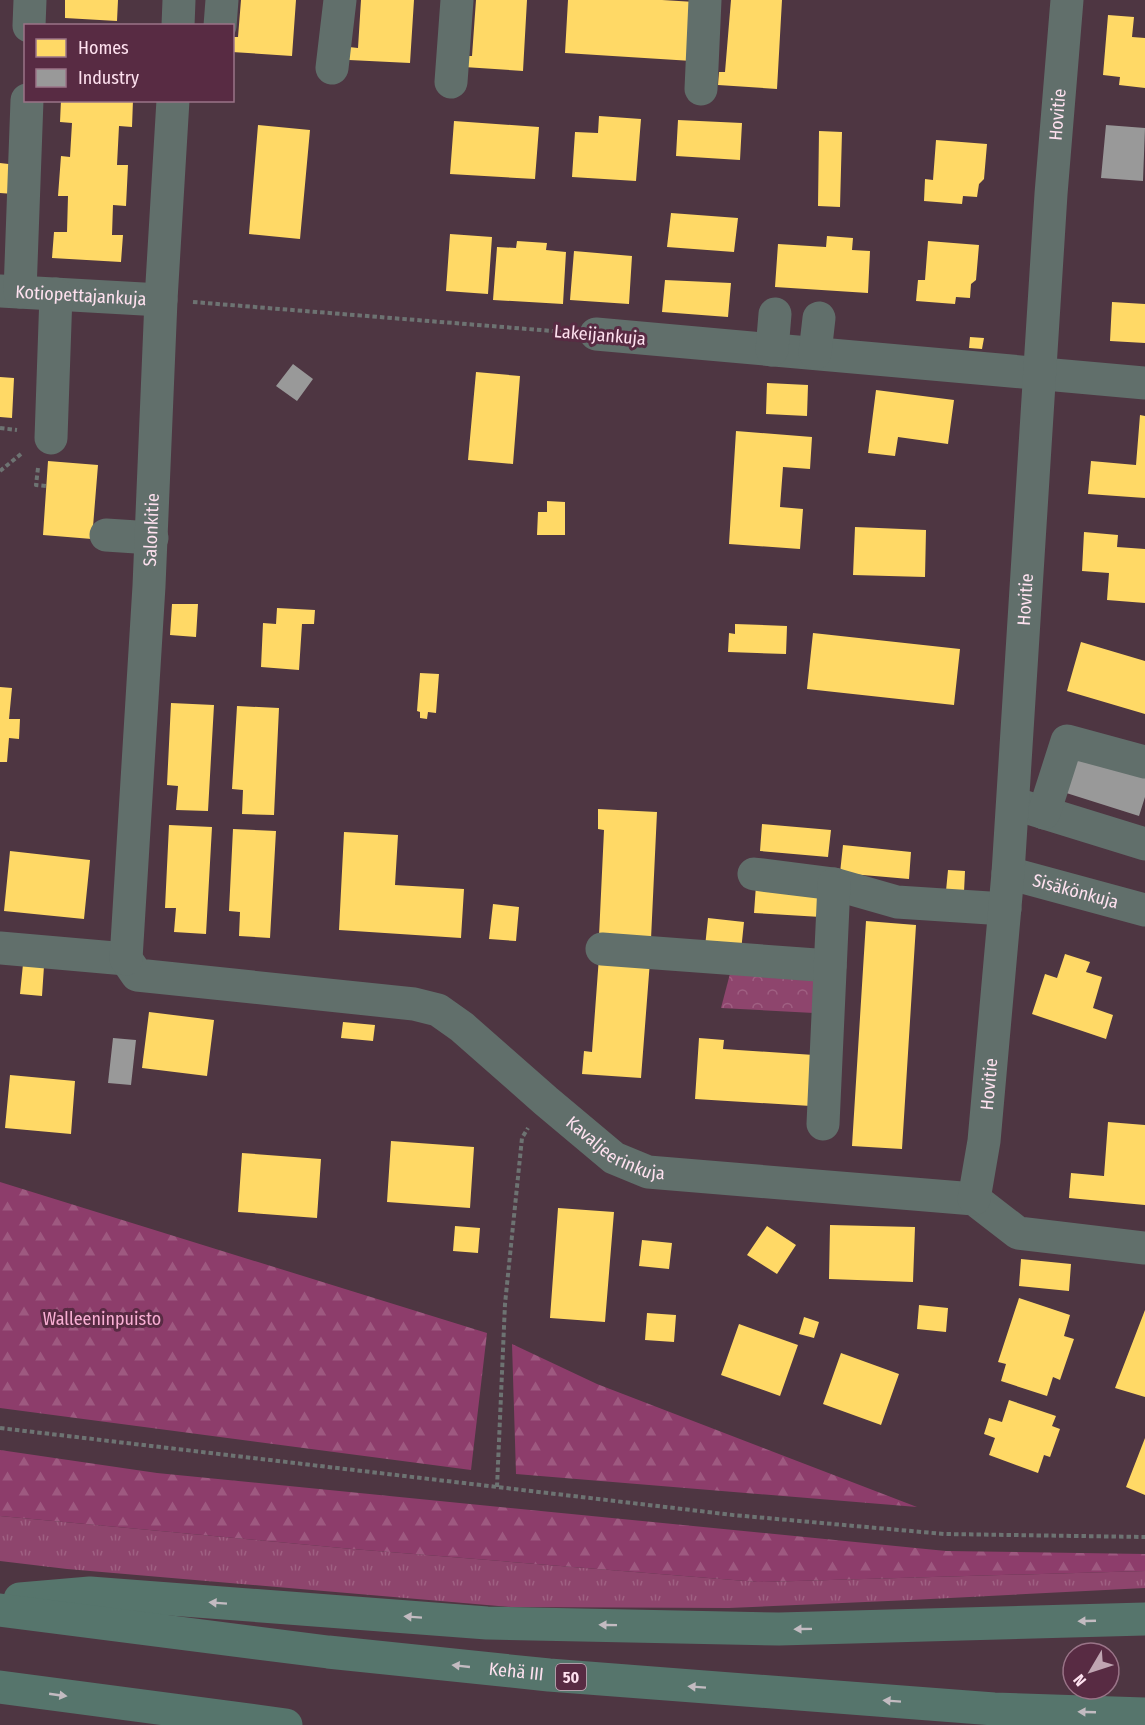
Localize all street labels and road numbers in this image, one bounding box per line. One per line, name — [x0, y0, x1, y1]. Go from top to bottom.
street label: Hovitie — [1044, 88, 1071, 141]
street label: Kotiopettajankuja — [15, 281, 147, 310]
street label: Lakeijankuja — [553, 320, 647, 350]
street label: Salonkitie — [139, 492, 164, 567]
street label: Hovitie — [1013, 573, 1038, 626]
street label: Sisäkönkuja — [1030, 869, 1121, 913]
street label: Hovitie — [976, 1057, 1002, 1111]
street label: Kavaljeerinkuja — [562, 1112, 666, 1184]
street label: Kehä III — [488, 1658, 545, 1685]
road number: 50 — [556, 1664, 586, 1690]

